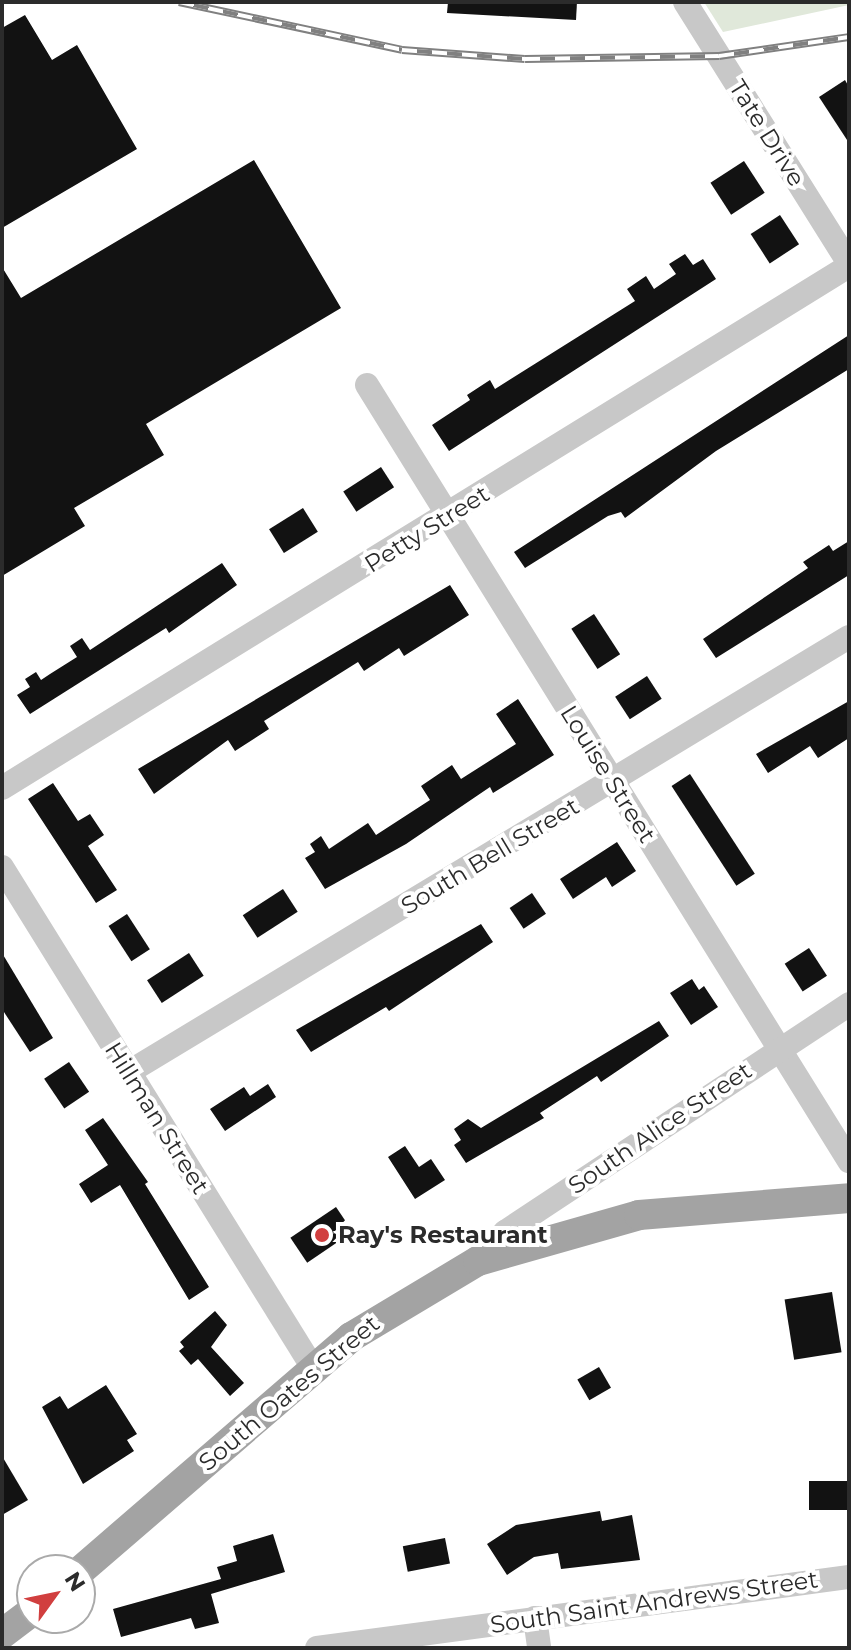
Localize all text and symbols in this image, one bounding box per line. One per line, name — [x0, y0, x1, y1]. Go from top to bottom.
street label: Tate Drive — [723, 74, 811, 192]
street label: Petty Street — [359, 479, 495, 579]
street label: Louise Street — [554, 700, 662, 848]
street label: South Bell Street — [396, 791, 584, 921]
street label: Hillman Street — [99, 1037, 215, 1199]
street label: South Alice Street — [563, 1056, 757, 1200]
place label: Ray's Restaurant — [338, 1221, 548, 1249]
marker: Ray's Restaurant — [313, 1226, 331, 1244]
street label: South Oates Street — [193, 1309, 385, 1477]
north arrow — [16, 1554, 96, 1634]
street label: South Saint Andrews Street — [488, 1565, 820, 1639]
text: N — [59, 1567, 91, 1597]

